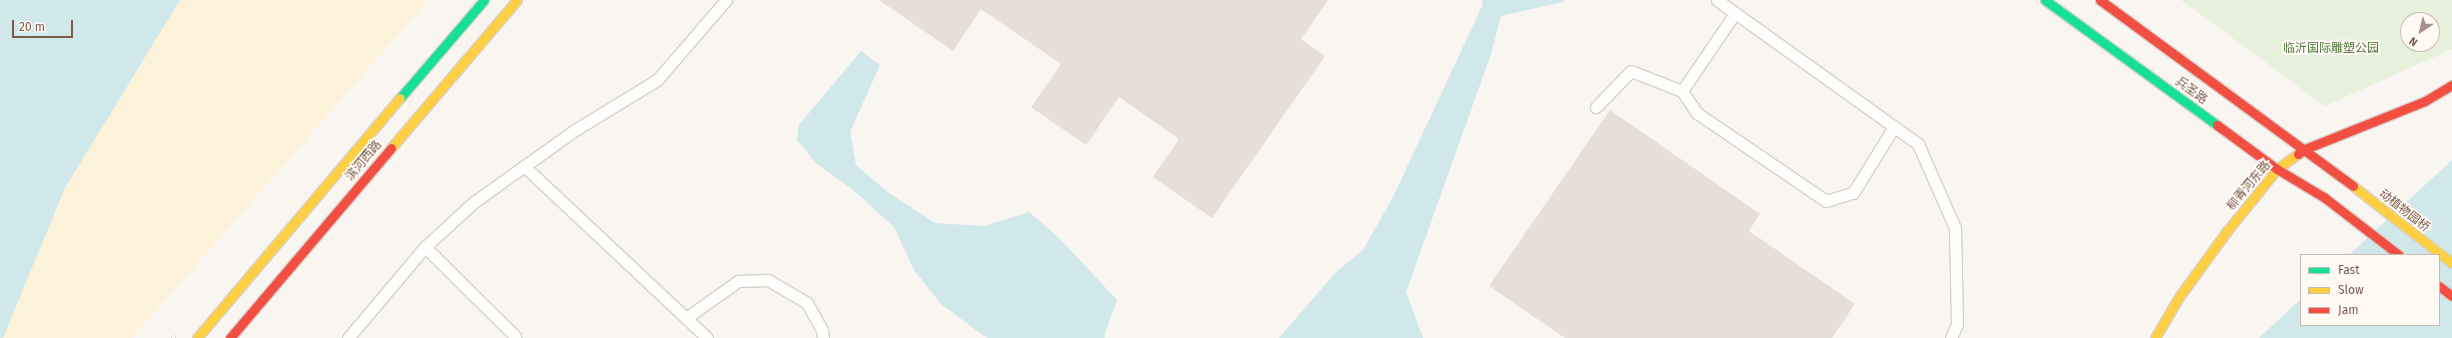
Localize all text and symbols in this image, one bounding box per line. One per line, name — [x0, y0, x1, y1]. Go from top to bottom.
scale bar — [14, 12, 75, 38]
north arrow — [2400, 12, 2440, 52]
text: 20 m — [19, 20, 45, 34]
text: N — [2407, 34, 2420, 49]
park label: 临沂国际雕塑公园 — [2283, 42, 2379, 56]
street label: 兵圣路 — [2172, 75, 2210, 107]
street label: 滨河西路 — [343, 138, 385, 184]
street label: 柳青河东路 — [2224, 158, 2274, 214]
street label: 动植物园桥 — [2376, 187, 2432, 235]
legend — [2300, 254, 2440, 326]
text: Fast — [2338, 263, 2360, 277]
text: Slow — [2338, 283, 2364, 297]
text: Jam — [2338, 303, 2358, 317]

